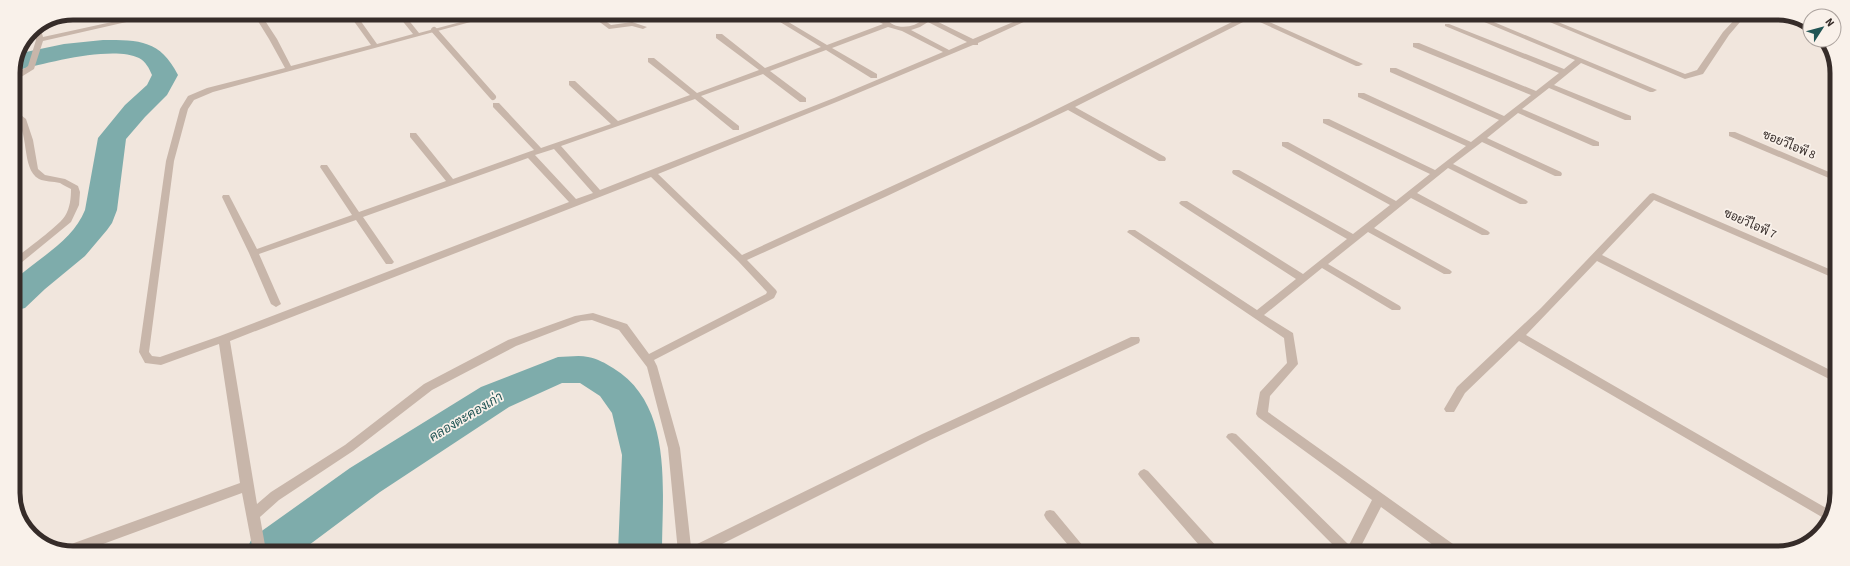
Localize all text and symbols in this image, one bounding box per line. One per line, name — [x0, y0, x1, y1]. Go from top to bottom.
north arrow — [1802, 8, 1842, 48]
text: N — [1821, 15, 1838, 30]
street label: ซอยวีไอพี 8 — [1760, 126, 1818, 164]
street label: ซอยวีไอพี 7 — [1721, 205, 1779, 243]
water label: คลองตะคองเก่า — [426, 388, 506, 446]

